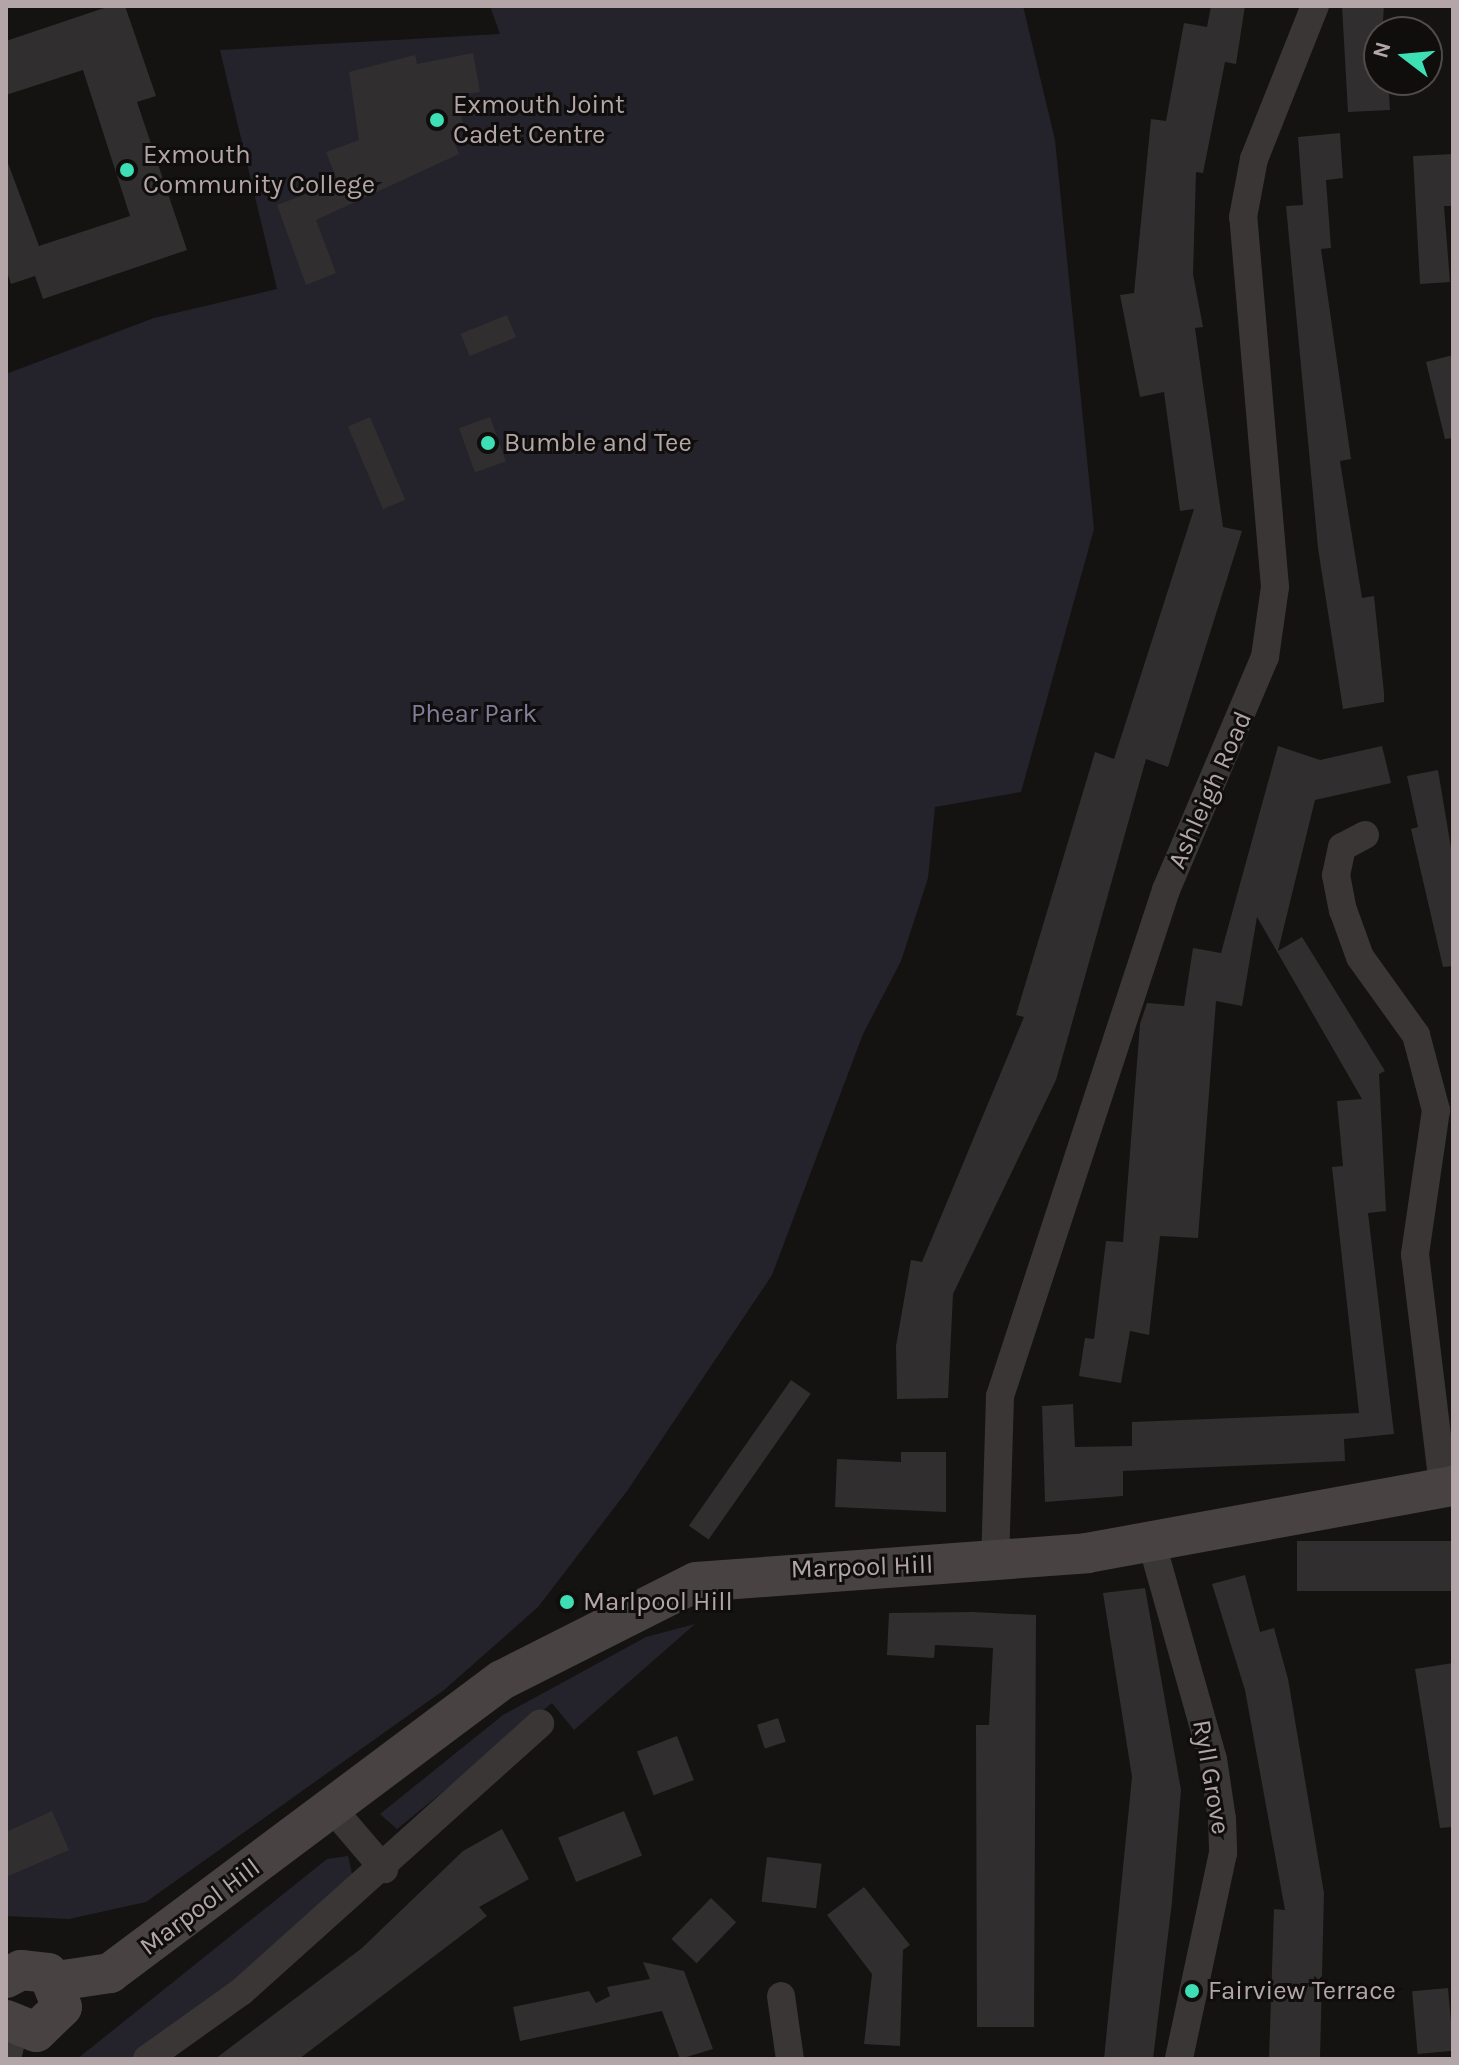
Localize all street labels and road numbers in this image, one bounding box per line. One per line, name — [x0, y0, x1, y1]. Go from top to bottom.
street label: Ashleigh Road — [1161, 706, 1259, 874]
street label: Marpool Hill — [790, 1549, 934, 1585]
street label: Ryll Grove — [1186, 1717, 1236, 1837]
street label: Marpool Hill — [134, 1852, 266, 1962]

